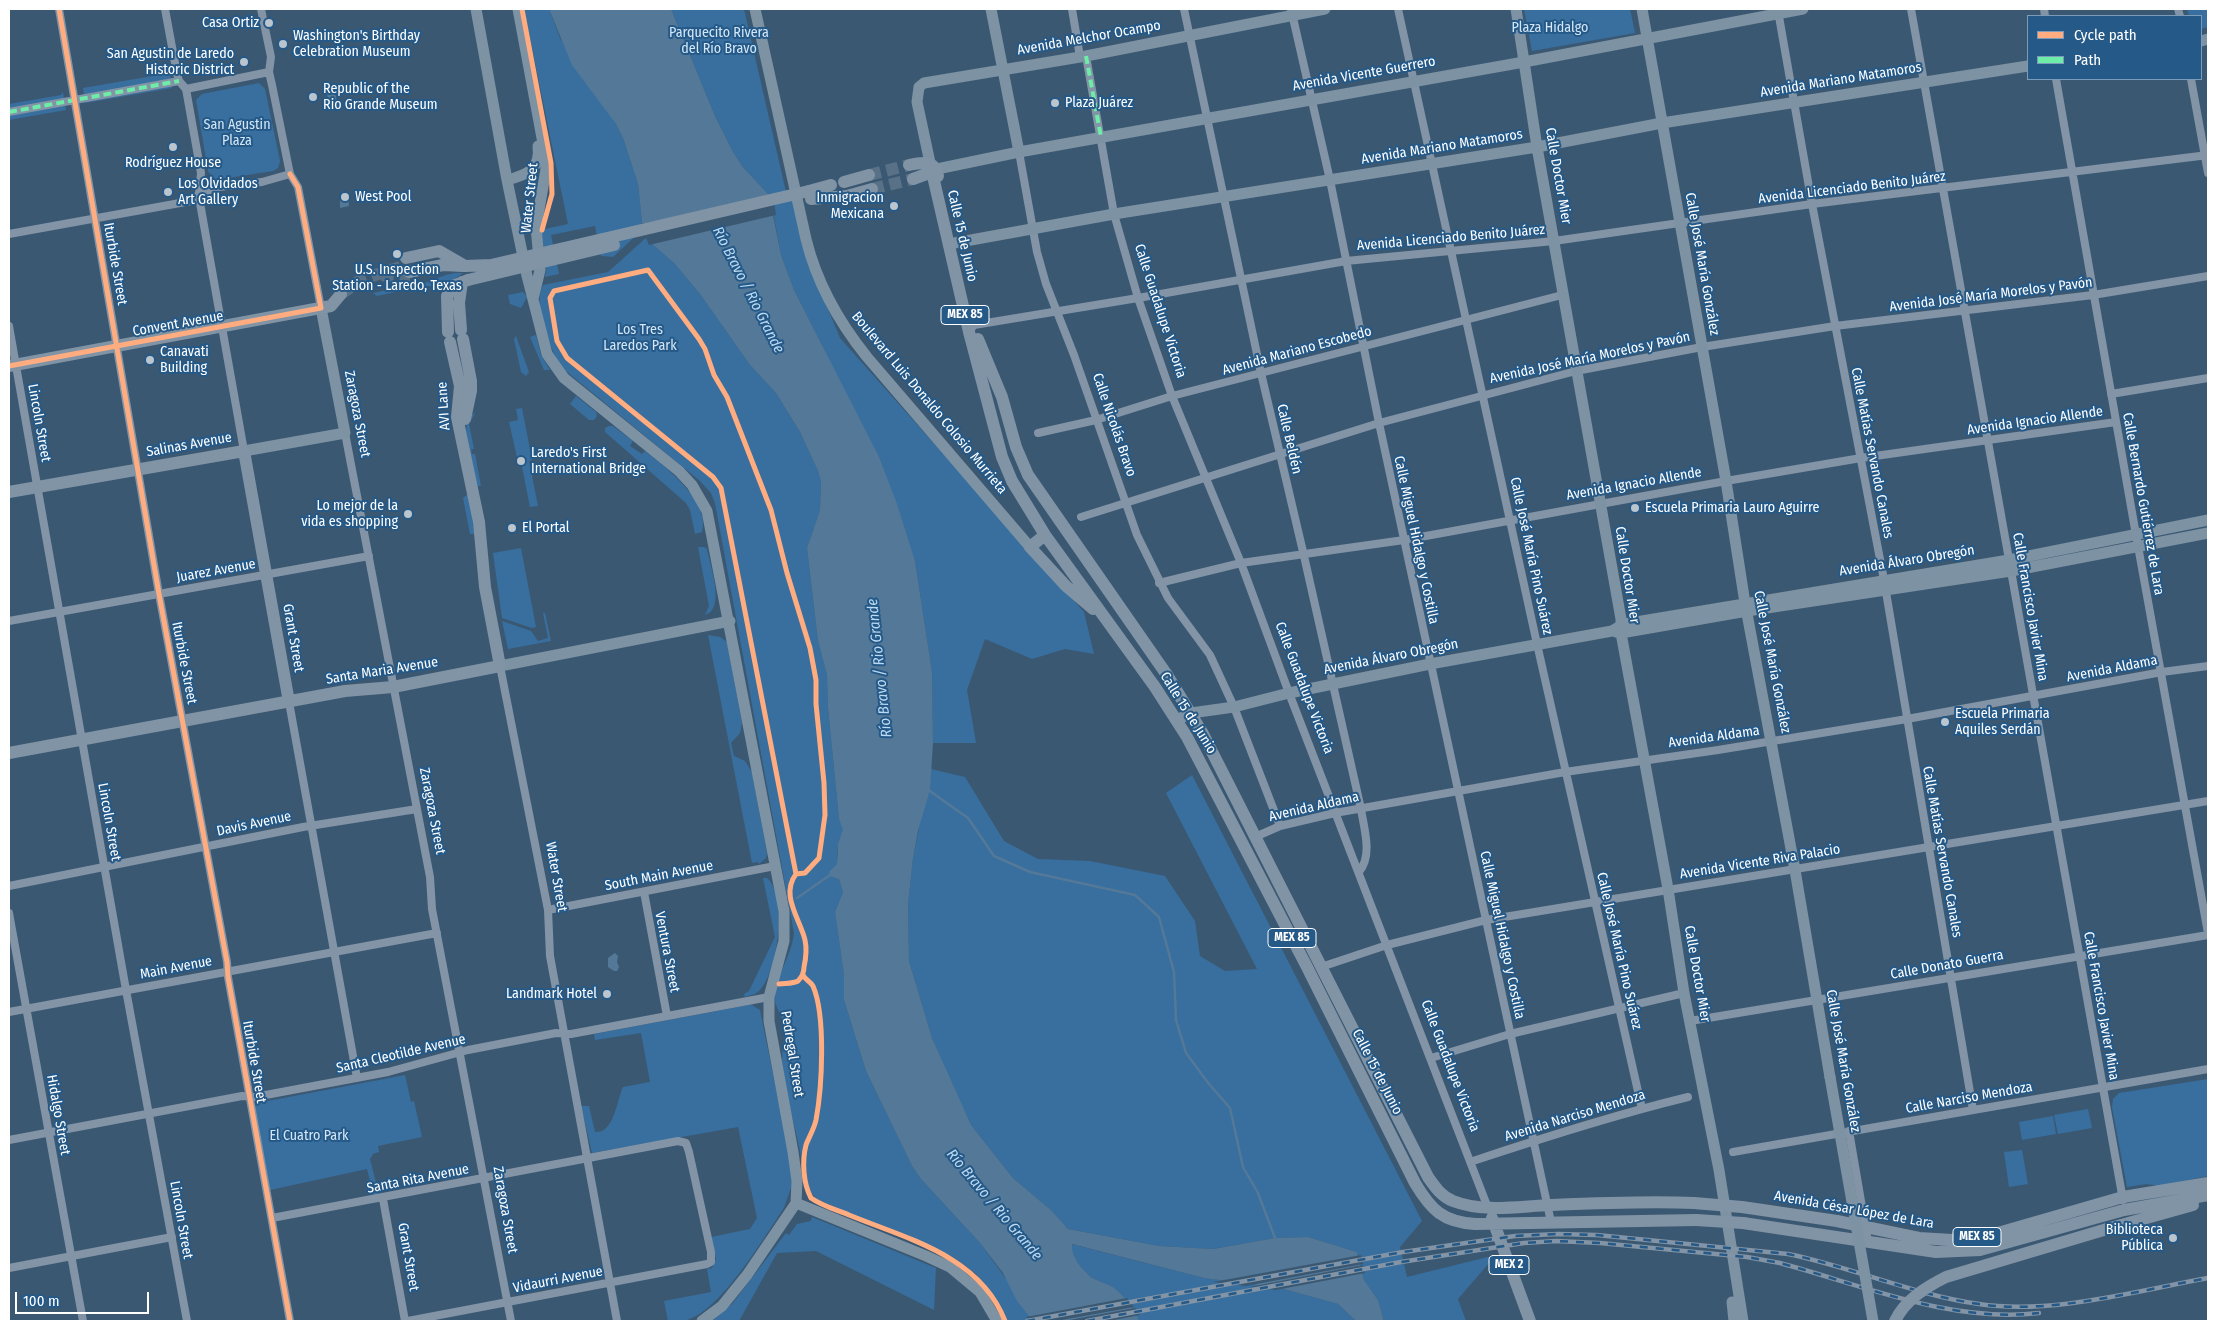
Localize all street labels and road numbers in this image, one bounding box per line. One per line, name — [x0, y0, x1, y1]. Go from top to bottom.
street label: Avenida Melchor Ocampo — [1016, 17, 1162, 59]
street label: Avenida Vicente Guerrero — [1291, 53, 1437, 95]
street label: Avenida Mariano Matamoros — [1759, 59, 1923, 101]
street label: Avenida Mariano Matamoros — [1360, 126, 1524, 168]
street label: Calle Doctor Mier — [1541, 126, 1575, 226]
street label: Water Street — [518, 162, 542, 234]
street label: Avenida Licenciado Benito Juárez — [1757, 168, 1947, 208]
street label: Calle 15 de Junio — [943, 189, 981, 283]
street label: Calle José María González — [1681, 191, 1723, 337]
street label: Iturbide Street — [99, 221, 131, 307]
street label: Avenida Licenciado Benito Juárez — [1356, 221, 1546, 255]
street label: Calle Guadalupe Victoria — [1130, 242, 1190, 380]
street label: Avenida José María Morelos y Pavón — [1889, 274, 2093, 316]
road number: MEX 85 — [941, 306, 989, 324]
street label: Convent Avenue — [131, 308, 225, 340]
street label: Boulevard Luis Donaldo Colosio Murrieta — [848, 308, 1010, 498]
street label: Avenida Mariano Escobedo — [1220, 323, 1374, 379]
street label: Avenida José María Morelos y Pavón — [1488, 329, 1692, 387]
street label: Calle Matías Servando Canales — [1847, 366, 1897, 540]
street label: Zaragoza Street — [340, 369, 374, 459]
street label: Calle Nicolás Bravo — [1088, 371, 1140, 479]
street label: AVI Lane — [434, 381, 454, 431]
street label: Lincoln Street — [24, 383, 54, 463]
street label: Calle Beldén — [1273, 402, 1305, 476]
street label: Avenida Ignacio Allende — [1966, 403, 2104, 439]
street label: Calle Bernardo Gutiérrez de Lara — [2119, 411, 2167, 597]
street label: Salinas Avenue — [145, 429, 233, 461]
street label: Calle Miguel Hidalgo y Costilla — [1390, 454, 1442, 626]
street label: Avenida Ignacio Allende — [1565, 464, 1703, 504]
street label: Calle José María Pino Suárez — [1506, 476, 1556, 636]
street label: Calle Doctor Mier — [1611, 525, 1643, 625]
street label: Calle Francisco Javier Mina — [2009, 531, 2051, 683]
street label: Avenida Álvaro Obregón — [1838, 542, 1976, 580]
street label: Juarez Avenue — [175, 556, 257, 586]
street label: Calle José María González — [1750, 589, 1794, 735]
street label: Grant Street — [279, 603, 307, 673]
street label: Iturbide Street — [168, 620, 200, 706]
street label: Calle Guadalupe Victoria — [1271, 620, 1337, 756]
street label: Avenida Álvaro Obregón — [1322, 636, 1460, 678]
street label: Avenida Aldama — [2065, 652, 2159, 686]
street label: Santa Maria Avenue — [325, 654, 439, 688]
street label: Calle 15 de Junio — [1156, 669, 1220, 757]
street label: Avenida Aldama — [1667, 722, 1761, 752]
street label: Calle Matías Servando Canales — [1919, 765, 1965, 939]
street label: Zaragoza Street — [415, 766, 449, 856]
street label: Lincoln Street — [94, 782, 124, 862]
street label: Avenida Aldama — [1267, 788, 1361, 826]
street label: Davis Avenue — [215, 808, 293, 840]
street label: Water Street — [542, 841, 570, 913]
street label: Avenida Vicente Riva Palacio — [1679, 841, 1841, 883]
street label: Calle Miguel Hidalgo y Costilla — [1476, 849, 1528, 1021]
street label: South Main Avenue — [603, 857, 715, 895]
street label: Calle José María Pino Suárez — [1593, 871, 1645, 1031]
street label: Ventura Street — [651, 910, 683, 994]
street label: Calle Doctor Mier — [1680, 924, 1714, 1024]
road number: MEX 85 — [1268, 928, 1316, 948]
street label: Calle Francisco Javier Mina — [2080, 930, 2122, 1082]
street label: Calle Donato Guerra — [1889, 947, 2005, 983]
street label: Main Avenue — [139, 953, 213, 983]
street label: Calle José María González — [1822, 988, 1864, 1134]
street label: Calle Guadalupe Victoria — [1417, 998, 1483, 1134]
street label: Pedregal Street — [777, 1010, 807, 1098]
street label: Iturbide Street — [238, 1019, 270, 1105]
street label: Calle 15 de Junio — [1348, 1027, 1406, 1117]
street label: Santa Cleotilde Avenue — [335, 1031, 467, 1077]
street label: Hidalgo Street — [43, 1073, 73, 1157]
street label: Calle Narciso Mendoza — [1904, 1079, 2034, 1117]
street label: Avenida Narciso Mendoza — [1503, 1087, 1647, 1145]
street label: Santa Rita Avenue — [366, 1161, 470, 1197]
street label: Zaragoza Street — [489, 1165, 521, 1255]
street label: Lincoln Street — [166, 1180, 196, 1260]
street label: Avenida César López de Lara — [1773, 1188, 1935, 1232]
street label: Grant Street — [394, 1222, 422, 1292]
road number: MEX 85 — [1953, 1228, 2001, 1246]
road number: MEX 2 — [1489, 1256, 1529, 1274]
street label: Vidaurri Avenue — [512, 1263, 604, 1297]

